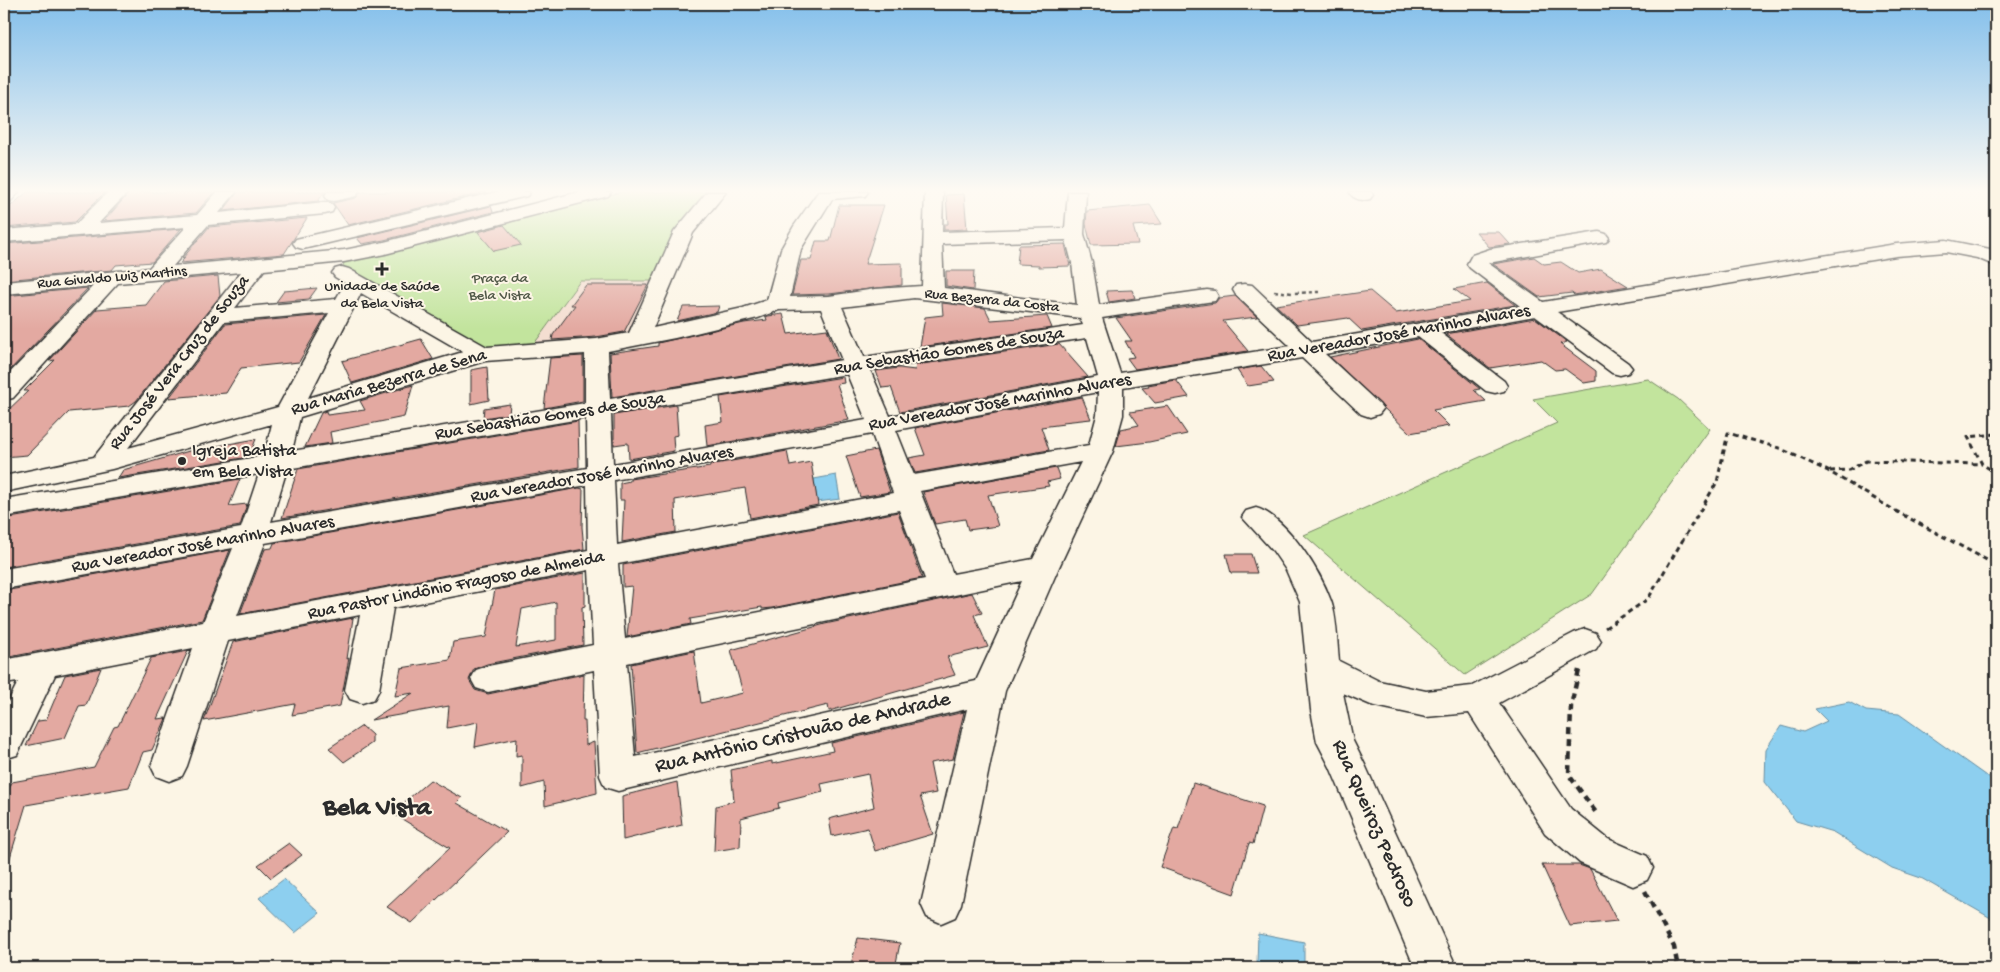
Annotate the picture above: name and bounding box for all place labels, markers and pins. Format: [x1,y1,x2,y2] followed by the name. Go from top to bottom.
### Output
[375,262,389,276] marker: Unidade de Saúde da Bela Vista
[324,278,440,313] place label: Unidade de Saúde da Bela Vista
[192,441,297,483] place label: Igreja Batista em Bela Vista
[176,455,188,467] marker: Igreja Batista em Bela Vista

